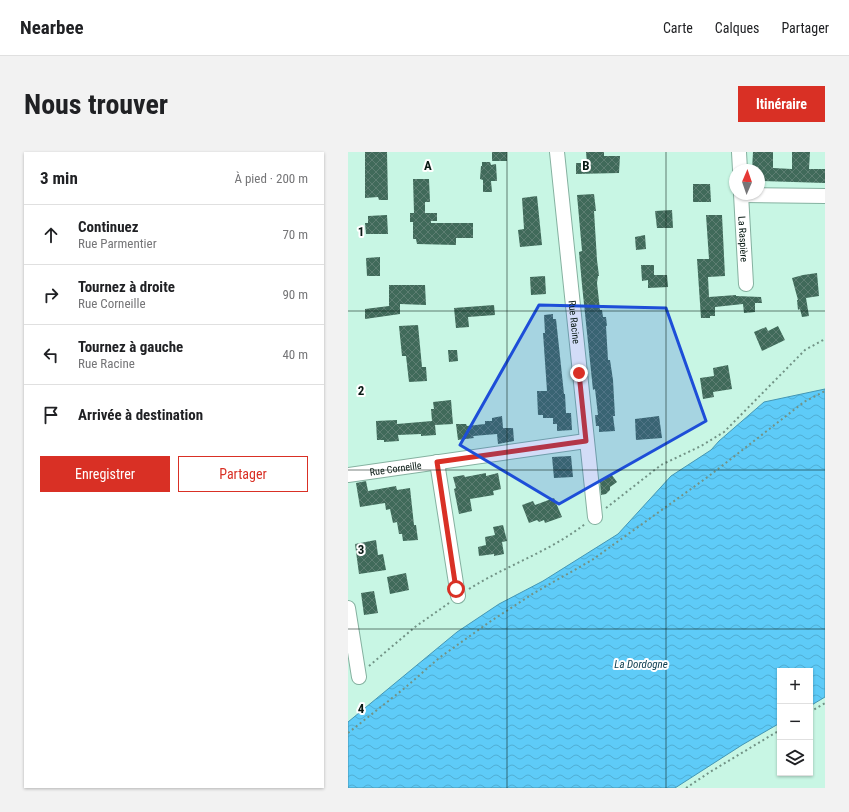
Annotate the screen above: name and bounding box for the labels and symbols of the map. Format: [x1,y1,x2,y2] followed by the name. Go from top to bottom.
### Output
[424,158,432,173] text: A
[582,158,590,173] text: B
[729,164,765,200] north arrow
[736,216,750,263] street label: La Raspière
[358,224,364,239] text: 1
[566,300,582,345] street label: Rue Racine
[570,364,588,382] route end
[358,383,365,398] text: 2
[369,460,422,478] street label: Rue Corneille
[358,542,364,557] text: 3
[447,580,465,598] route start
[614,658,668,671] water label: La Dordogne
[358,701,365,716] text: 4

